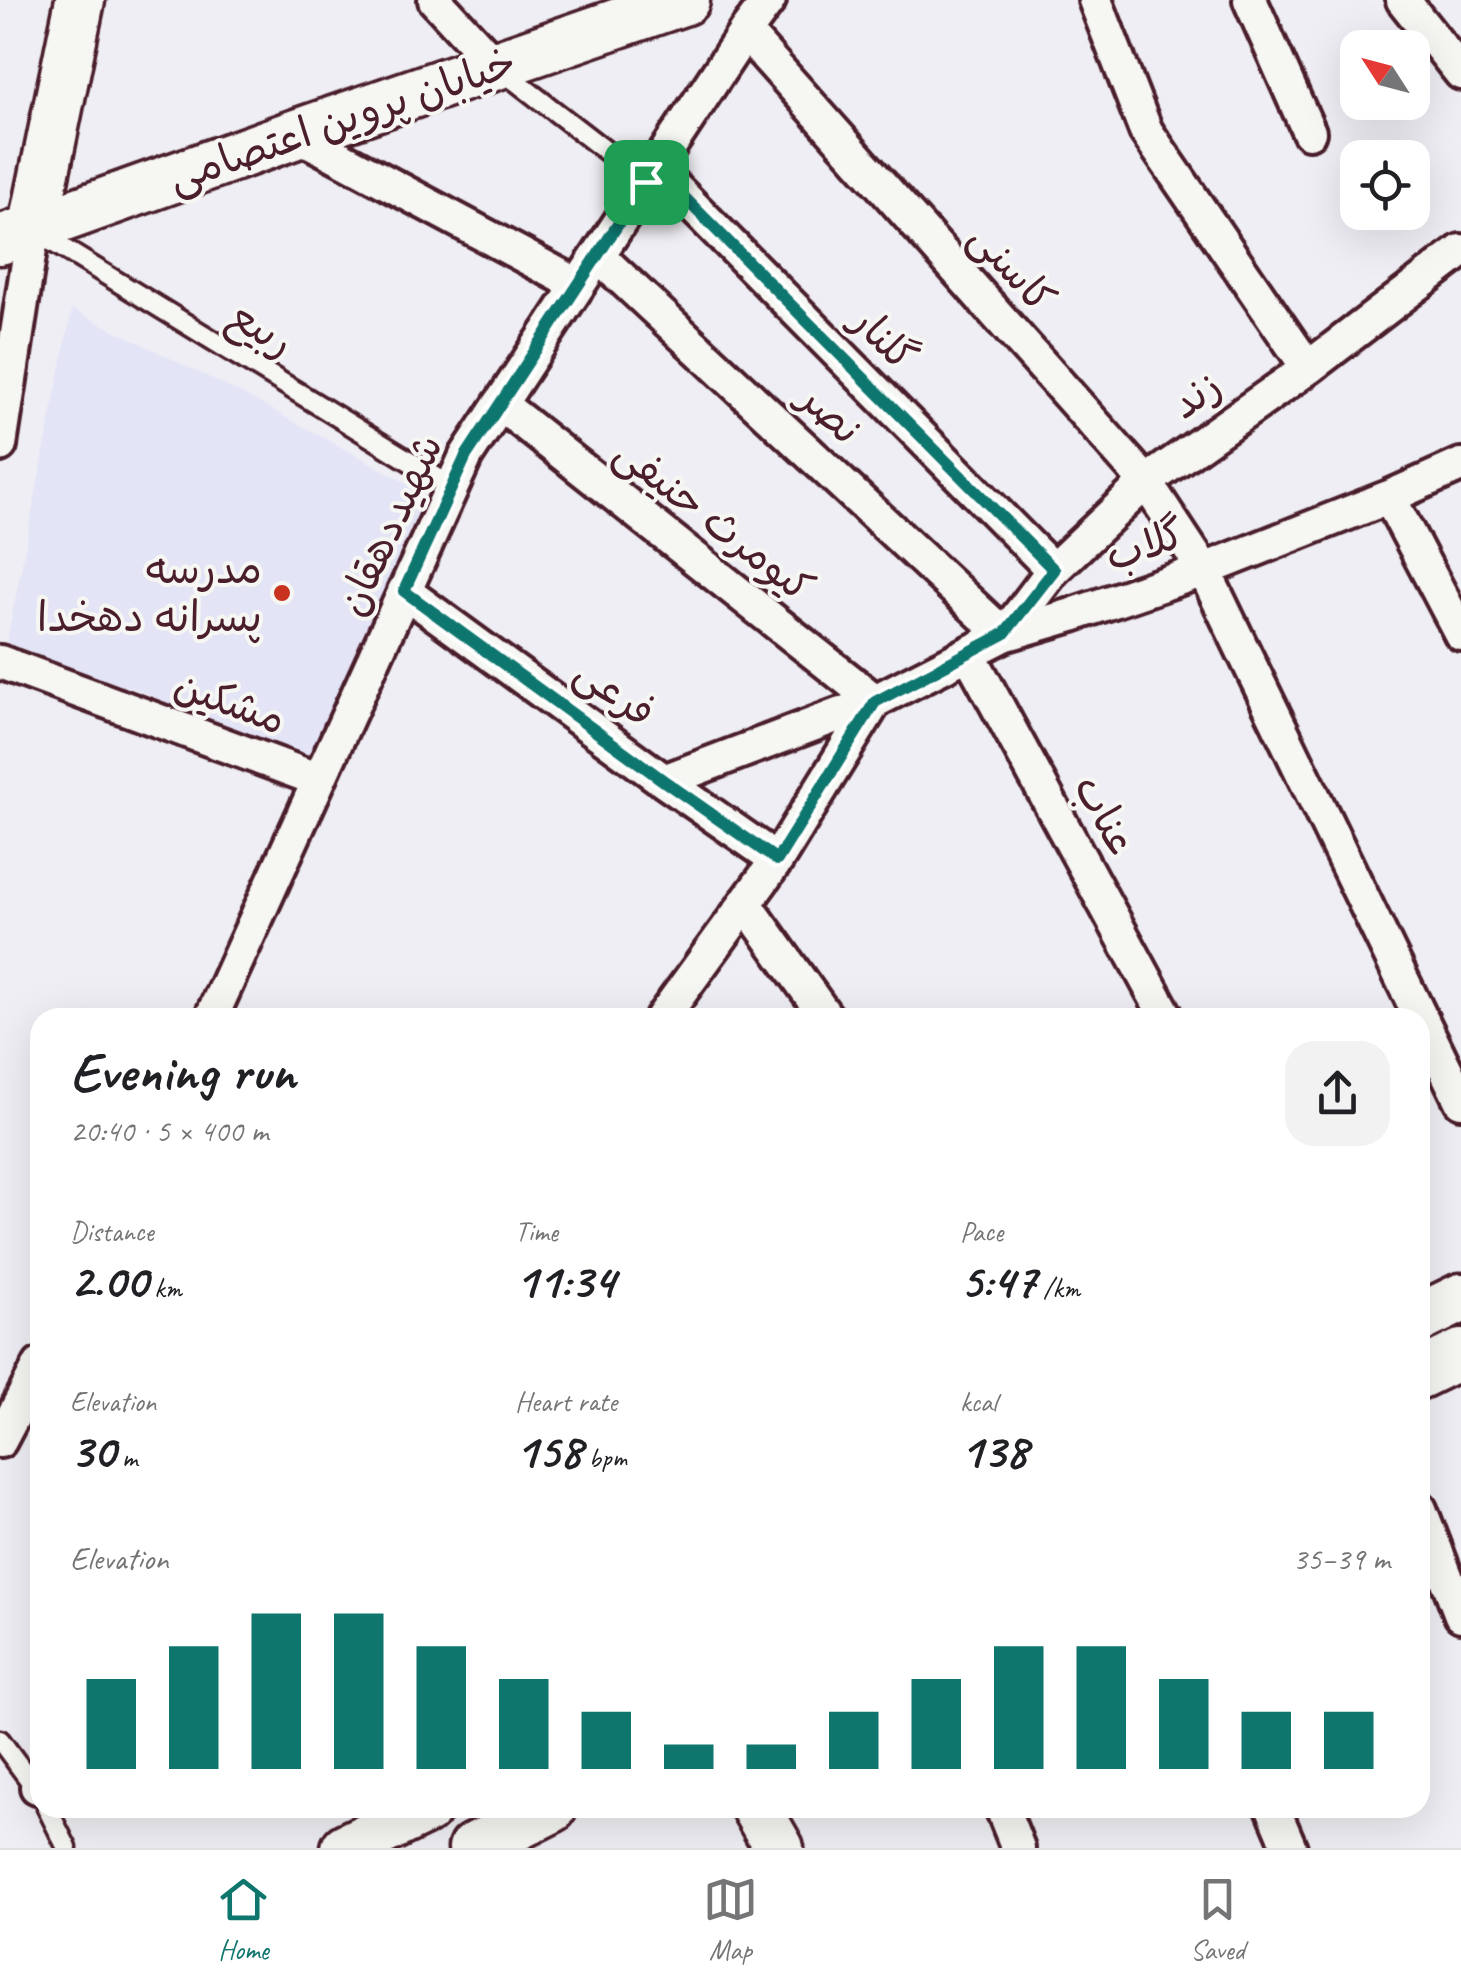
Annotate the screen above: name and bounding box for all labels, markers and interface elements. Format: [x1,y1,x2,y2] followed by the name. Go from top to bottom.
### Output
[1340,30,1430,120] north arrow
[1340,30,1430,230] map controls
[161,36,523,204] street label: خیابان پروین اعتصامی
[604,140,689,225] pin
[1340,140,1430,230] button: locate
[619,155,674,210] icon: arrive
[958,212,1066,324] street label: کاسنی
[217,289,303,372] street label: ربیع
[838,293,928,383] street label: گلنار
[1161,359,1231,431] street label: زند
[785,370,873,456] street label: نصر
[325,426,455,624] street label: شهیددهقان
[604,426,824,614] street label: کیومرث حنیفی
[1098,507,1192,583] street label: گلاب
[37,543,262,644] place label: مدرسه پسرانه دهخدا
[271,582,293,604] marker: مدرسه پسرانه دهخدا
[564,645,666,739] street label: فرعی
[167,657,293,747] street label: مشکین
[1062,766,1148,864] street label: عناب
[70,1037,295,1107] text: Evening run
[1285,1041,1390,1146] button: share
[70,1110,268,1151] text: 20:40 · 5 × 400 m
[70,1214,154,1249] text: Distance
[515,1214,558,1249] text: Time
[960,1214,1003,1249] text: Pace
[70,1249,147,1312] text: 2.00
[515,1249,615,1312] text: 11:34
[960,1249,1036,1312] text: 5:47
[147,1270,182,1305] text: km
[1036,1270,1080,1305] text: /km
[70,1384,156,1419] text: Elevation
[515,1384,617,1419] text: Heart rate
[960,1384,997,1419] text: kcal
[70,1419,115,1482] text: 30
[515,1419,582,1482] text: 158
[960,1419,1028,1482] text: 138
[115,1440,137,1475] text: m
[582,1440,627,1475] text: bpm
[70,1538,168,1579] text: Elevation
[1292,1538,1390,1579] text: 35–39 m
[216,1872,271,1967] tab: Home
[703,1872,758,1967] tab: Map
[1190,1872,1245,1967] tab: Saved

